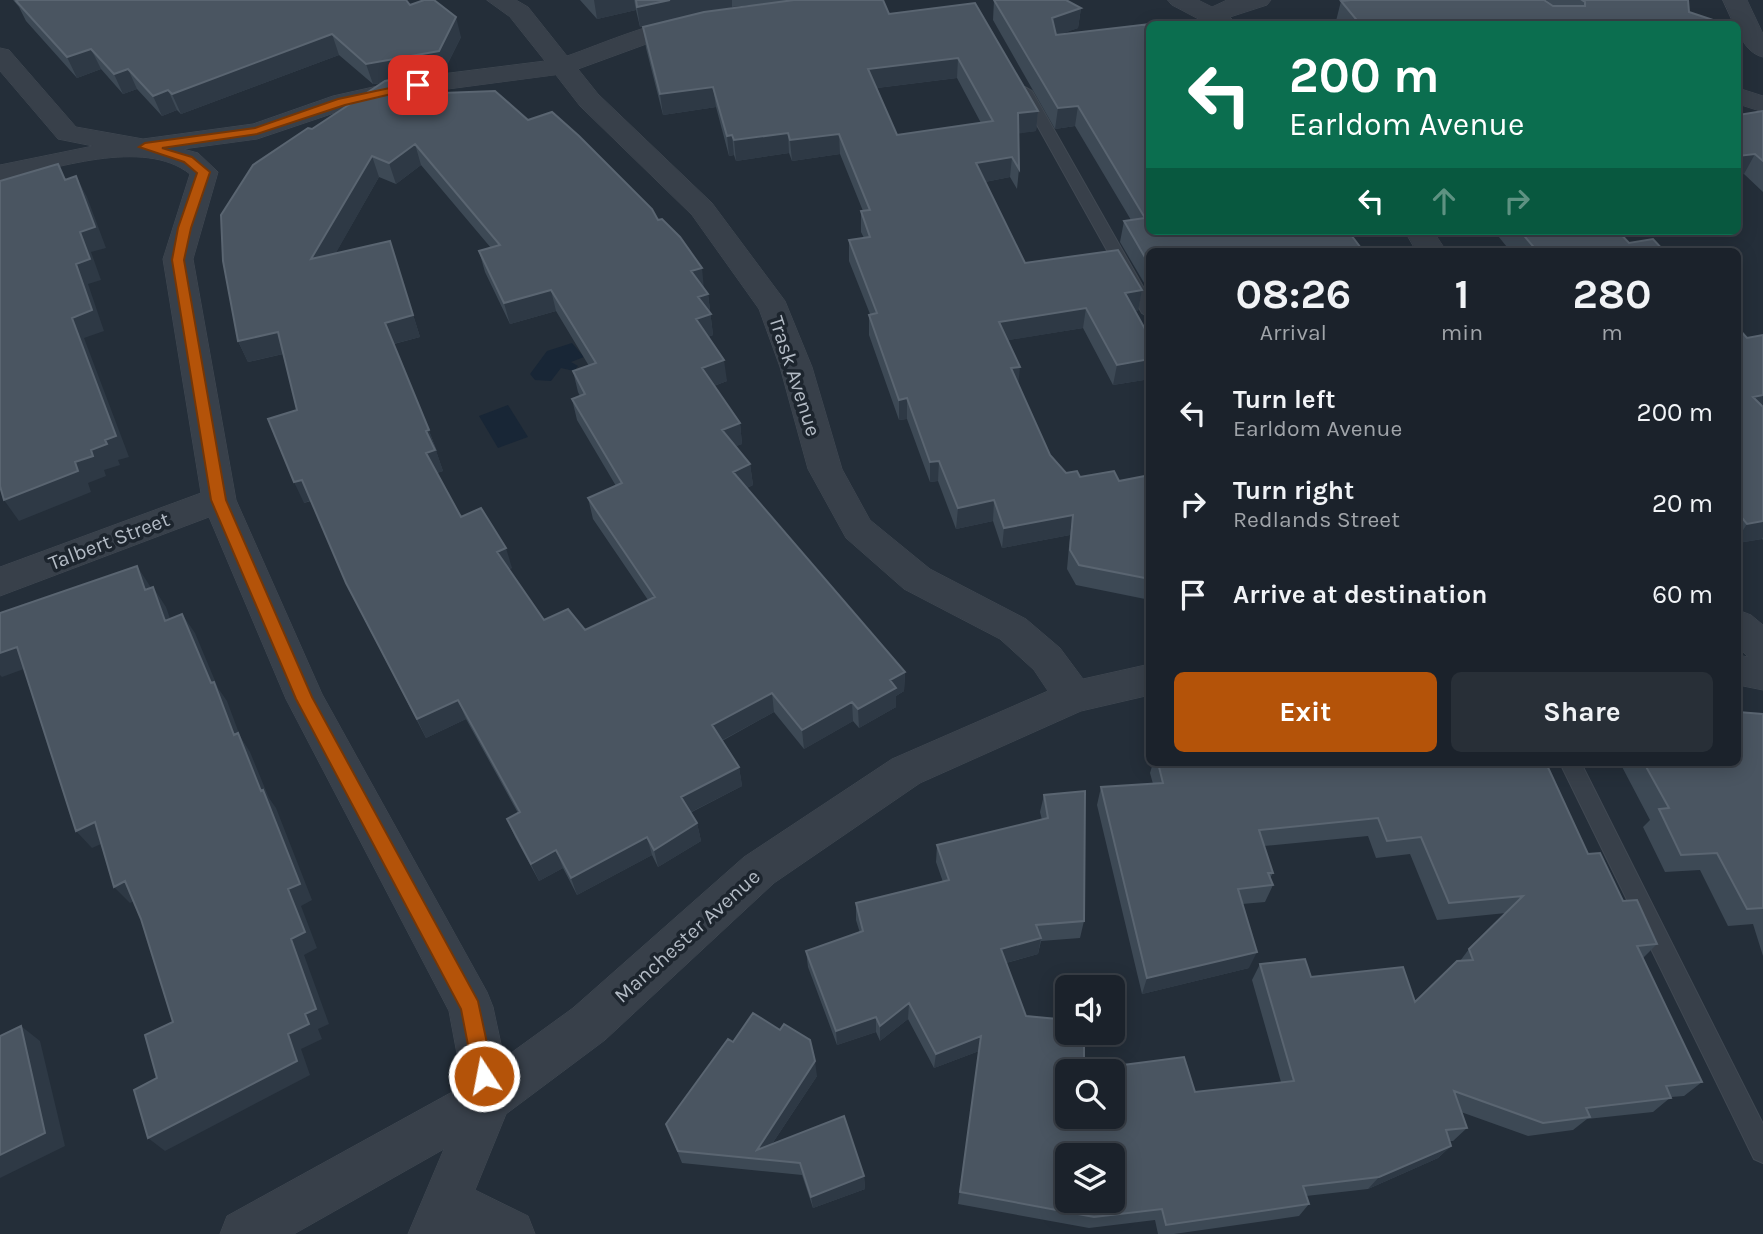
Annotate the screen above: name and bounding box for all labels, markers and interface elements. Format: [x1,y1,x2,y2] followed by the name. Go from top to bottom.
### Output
[1289,47,1440,104] text: 200 m
[1174,49,1265,140] icon: left
[388,55,448,115] pin
[399,66,437,104] icon: arrive
[1289,106,1524,143] text: Earldom Avenue
[1352,182,1390,220] icon: left
[1425,182,1463,220] icon: ahead
[1498,182,1536,220] icon: right
[1235,269,1351,319] text: 08:26
[1454,269,1469,319] text: 1
[1572,269,1652,319] text: 280
[764,313,826,439] street label: Trask Avenue
[1260,319,1327,346] text: Arrival
[1441,319,1483,346] text: min
[1601,319,1623,346] text: m
[1233,384,1335,415] text: Turn left
[1174,394,1212,432] icon: left
[1637,397,1713,428] text: 200 m
[1233,415,1402,442] text: Earldom Avenue
[1233,475,1354,506] text: Turn right
[1174,485,1212,523] icon: right
[1652,488,1713,519] text: 20 m
[1233,506,1400,533] text: Redlands Street
[45,507,173,575] street label: Talbert Street
[1174,576,1212,614] icon: arrive
[1233,579,1487,610] text: Arrive at destination
[1652,579,1713,610] text: 60 m
[1174,672,1437,752] button: Exit
[1451,672,1713,752] button: Share
[609,864,765,1008] street label: Manchester Avenue
[1055,975,1125,1213] map controls
[1055,975,1125,1045] button: sound
[447,1039,521,1113] position arrow
[1055,1059,1125,1129] button: search
[1055,1143,1125,1213] button: layers

